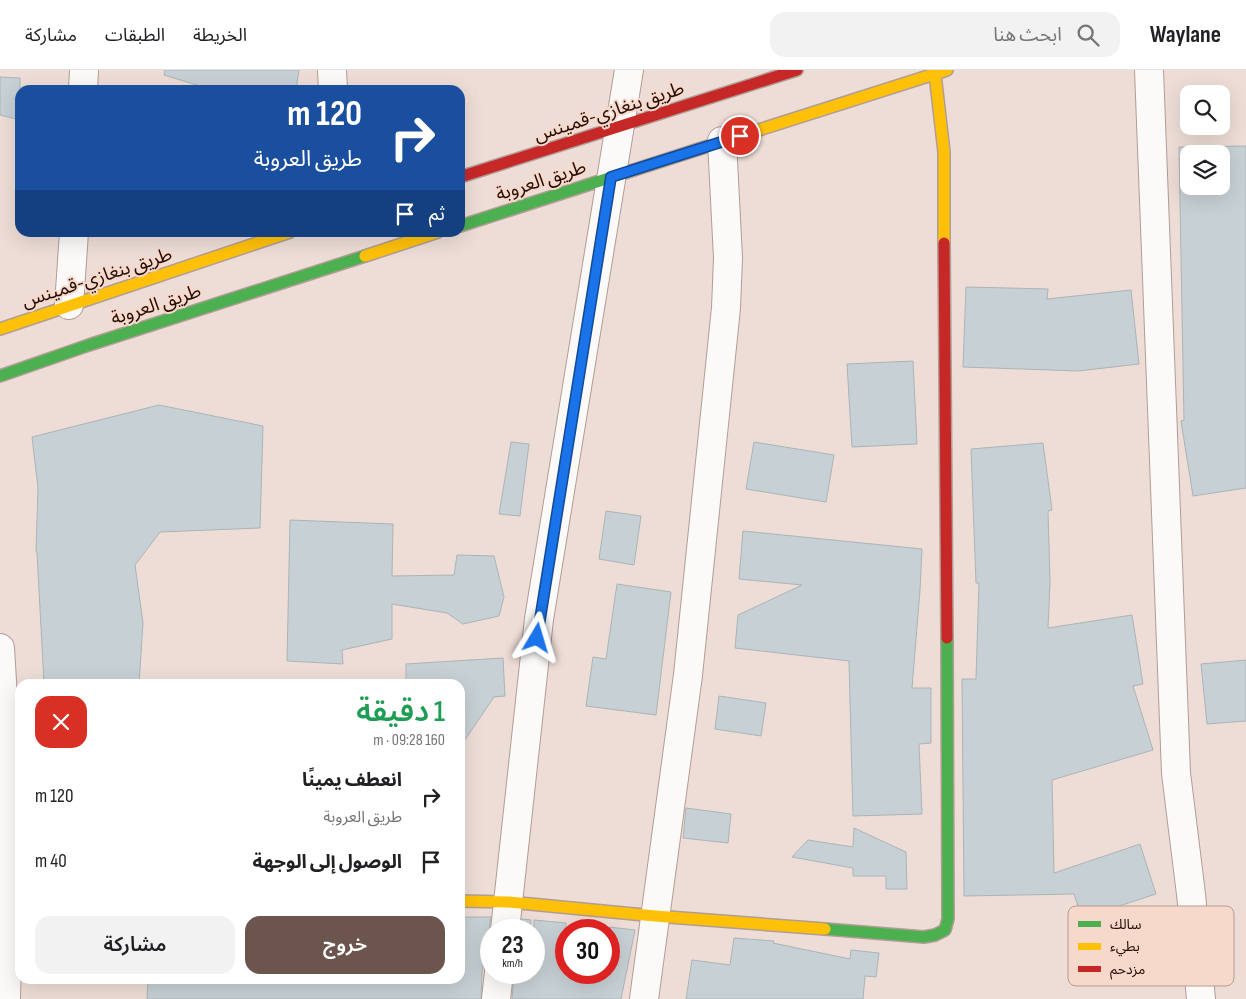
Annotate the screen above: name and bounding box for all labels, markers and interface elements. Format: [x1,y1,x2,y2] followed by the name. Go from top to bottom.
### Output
[770,12,1120,57] search box
[1150,20,1221,49] text: Waylane
[1074,21,1102,49] icon: search
[993,24,1062,47] text: ابحث هنا
[25,25,77,46] text: مشاركة
[105,25,165,46] text: الطبقات
[193,25,247,46] text: الخريطة
[531,77,688,149] street label: طريق بنغازي-قمينس
[1180,85,1230,195] map controls
[1180,85,1230,135] button: search
[287,93,362,136] text: 120 m
[380,105,445,170] icon: right
[719,115,761,157] pin
[726,122,754,150] icon: arrive
[1180,145,1230,195] button: layers
[254,146,362,173] text: طريق العروبة
[493,156,589,206] street label: طريق العروبة
[391,200,419,228] icon: arrive
[429,203,445,226] text: ثم
[19,243,176,315] street label: طريق بنغازي-قمينس
[108,280,204,330] street label: طريق العروبة
[510,611,562,663] position arrow
[356,694,445,730] text: 1 دقيقة
[35,696,87,748] button: close
[373,731,445,750] text: 160 m · 09:28
[302,769,402,792] text: انعطف يمينًا
[417,783,445,811] icon: right
[35,785,73,808] text: 120 m
[323,808,402,827] text: طريق العروبة
[417,848,445,876] icon: arrive
[35,850,67,873] text: 40 m
[253,851,402,874] text: الوصول إلى الوجهة
[1068,906,1234,986] legend
[35,916,235,974] button: مشاركة
[245,916,445,974] button: خروج
[1110,916,1142,933] text: سالك
[555,919,620,984] speed limit sign: 30
[501,930,524,961] text: 23
[1110,938,1140,957] text: بطيء
[502,956,523,971] text: km/h
[1110,961,1145,980] text: مزدحم

